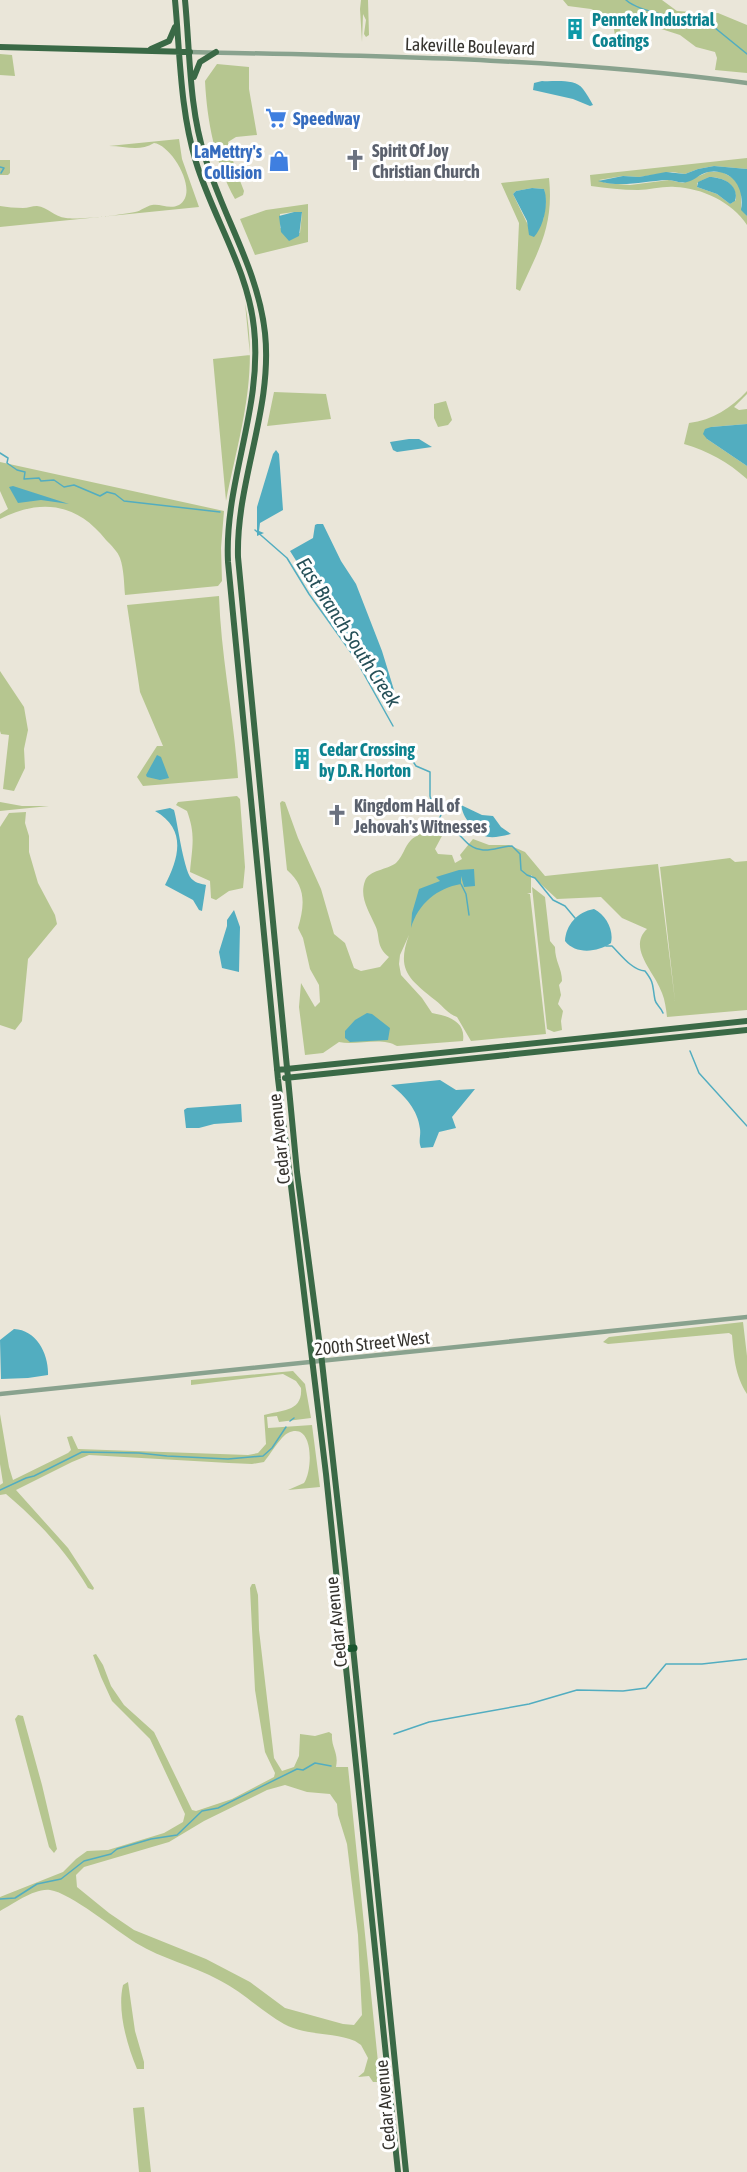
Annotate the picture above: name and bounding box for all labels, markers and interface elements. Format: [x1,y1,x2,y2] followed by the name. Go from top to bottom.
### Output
[592,9,715,51] place label: Penntek Industrial Coatings
[563,17,587,41] building icon: Penntek Industrial Coatings
[405,33,535,59] street label: Lakeville Boulevard
[264,106,288,130] supermarket icon: Speedway
[293,108,361,129] place label: Speedway
[372,140,480,182] place label: Spirit Of Joy Christian Church
[194,141,263,183] place label: LaMettry's Collision
[343,148,367,172] church icon: Spirit Of Joy Christian Church
[267,149,291,173] shop icon: LaMettry's Collision
[292,553,406,711] water label: East Branch South Creek
[319,739,415,781] place label: Cedar Crossing by D.R. Horton
[290,747,314,771] building icon: Cedar Crossing by D.R. Horton
[353,795,488,837] place label: Kingdom Hall of Jehovah's Witnesses
[325,803,349,827] church icon: Kingdom Hall of Jehovah's Witnesses
[264,1093,294,1185] street label: Cedar Avenue
[313,1326,431,1360] street label: 200th Street West
[321,1576,351,1668] street label: Cedar Avenue
[371,2059,399,2151] street label: Cedar Avenue

